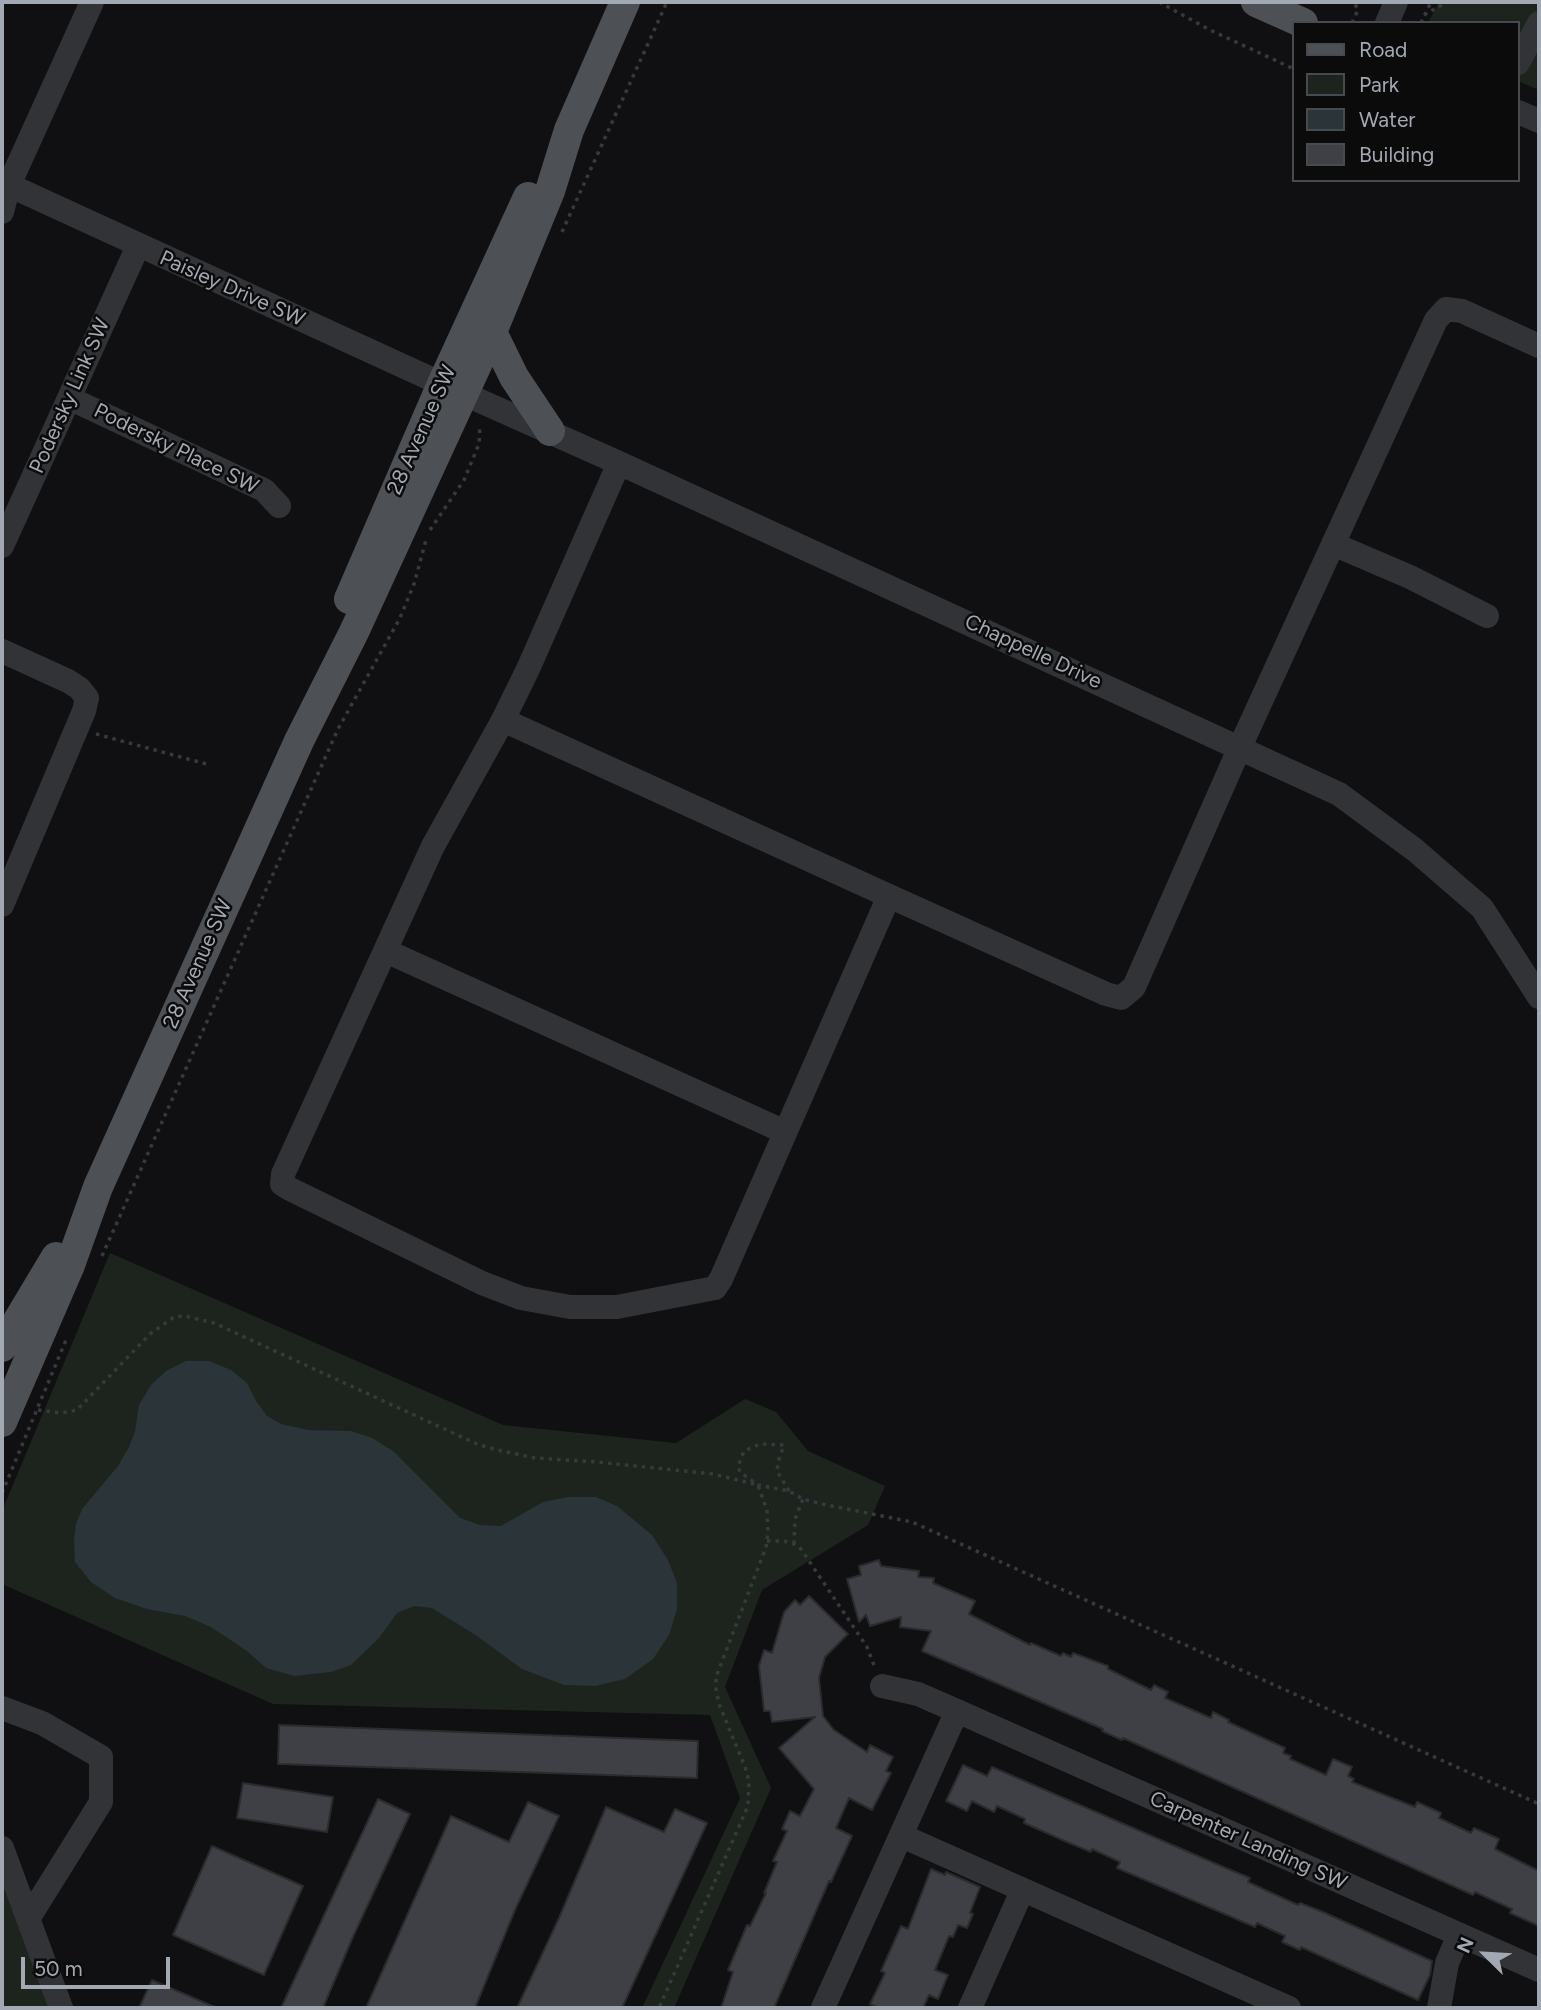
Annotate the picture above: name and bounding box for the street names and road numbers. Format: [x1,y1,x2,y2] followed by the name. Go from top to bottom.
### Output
[156,246,308,332] street label: Paisley Drive SW
[24,315,116,477] street label: Podersky Link SW
[382,361,462,499] street label: 28 Avenue SW
[90,398,262,500] street label: Podersky Place SW
[960,609,1106,695] street label: Chappelle Drive
[158,895,238,1033] street label: 28 Avenue SW
[1146,1786,1350,1896] street label: Carpenter Landing SW

